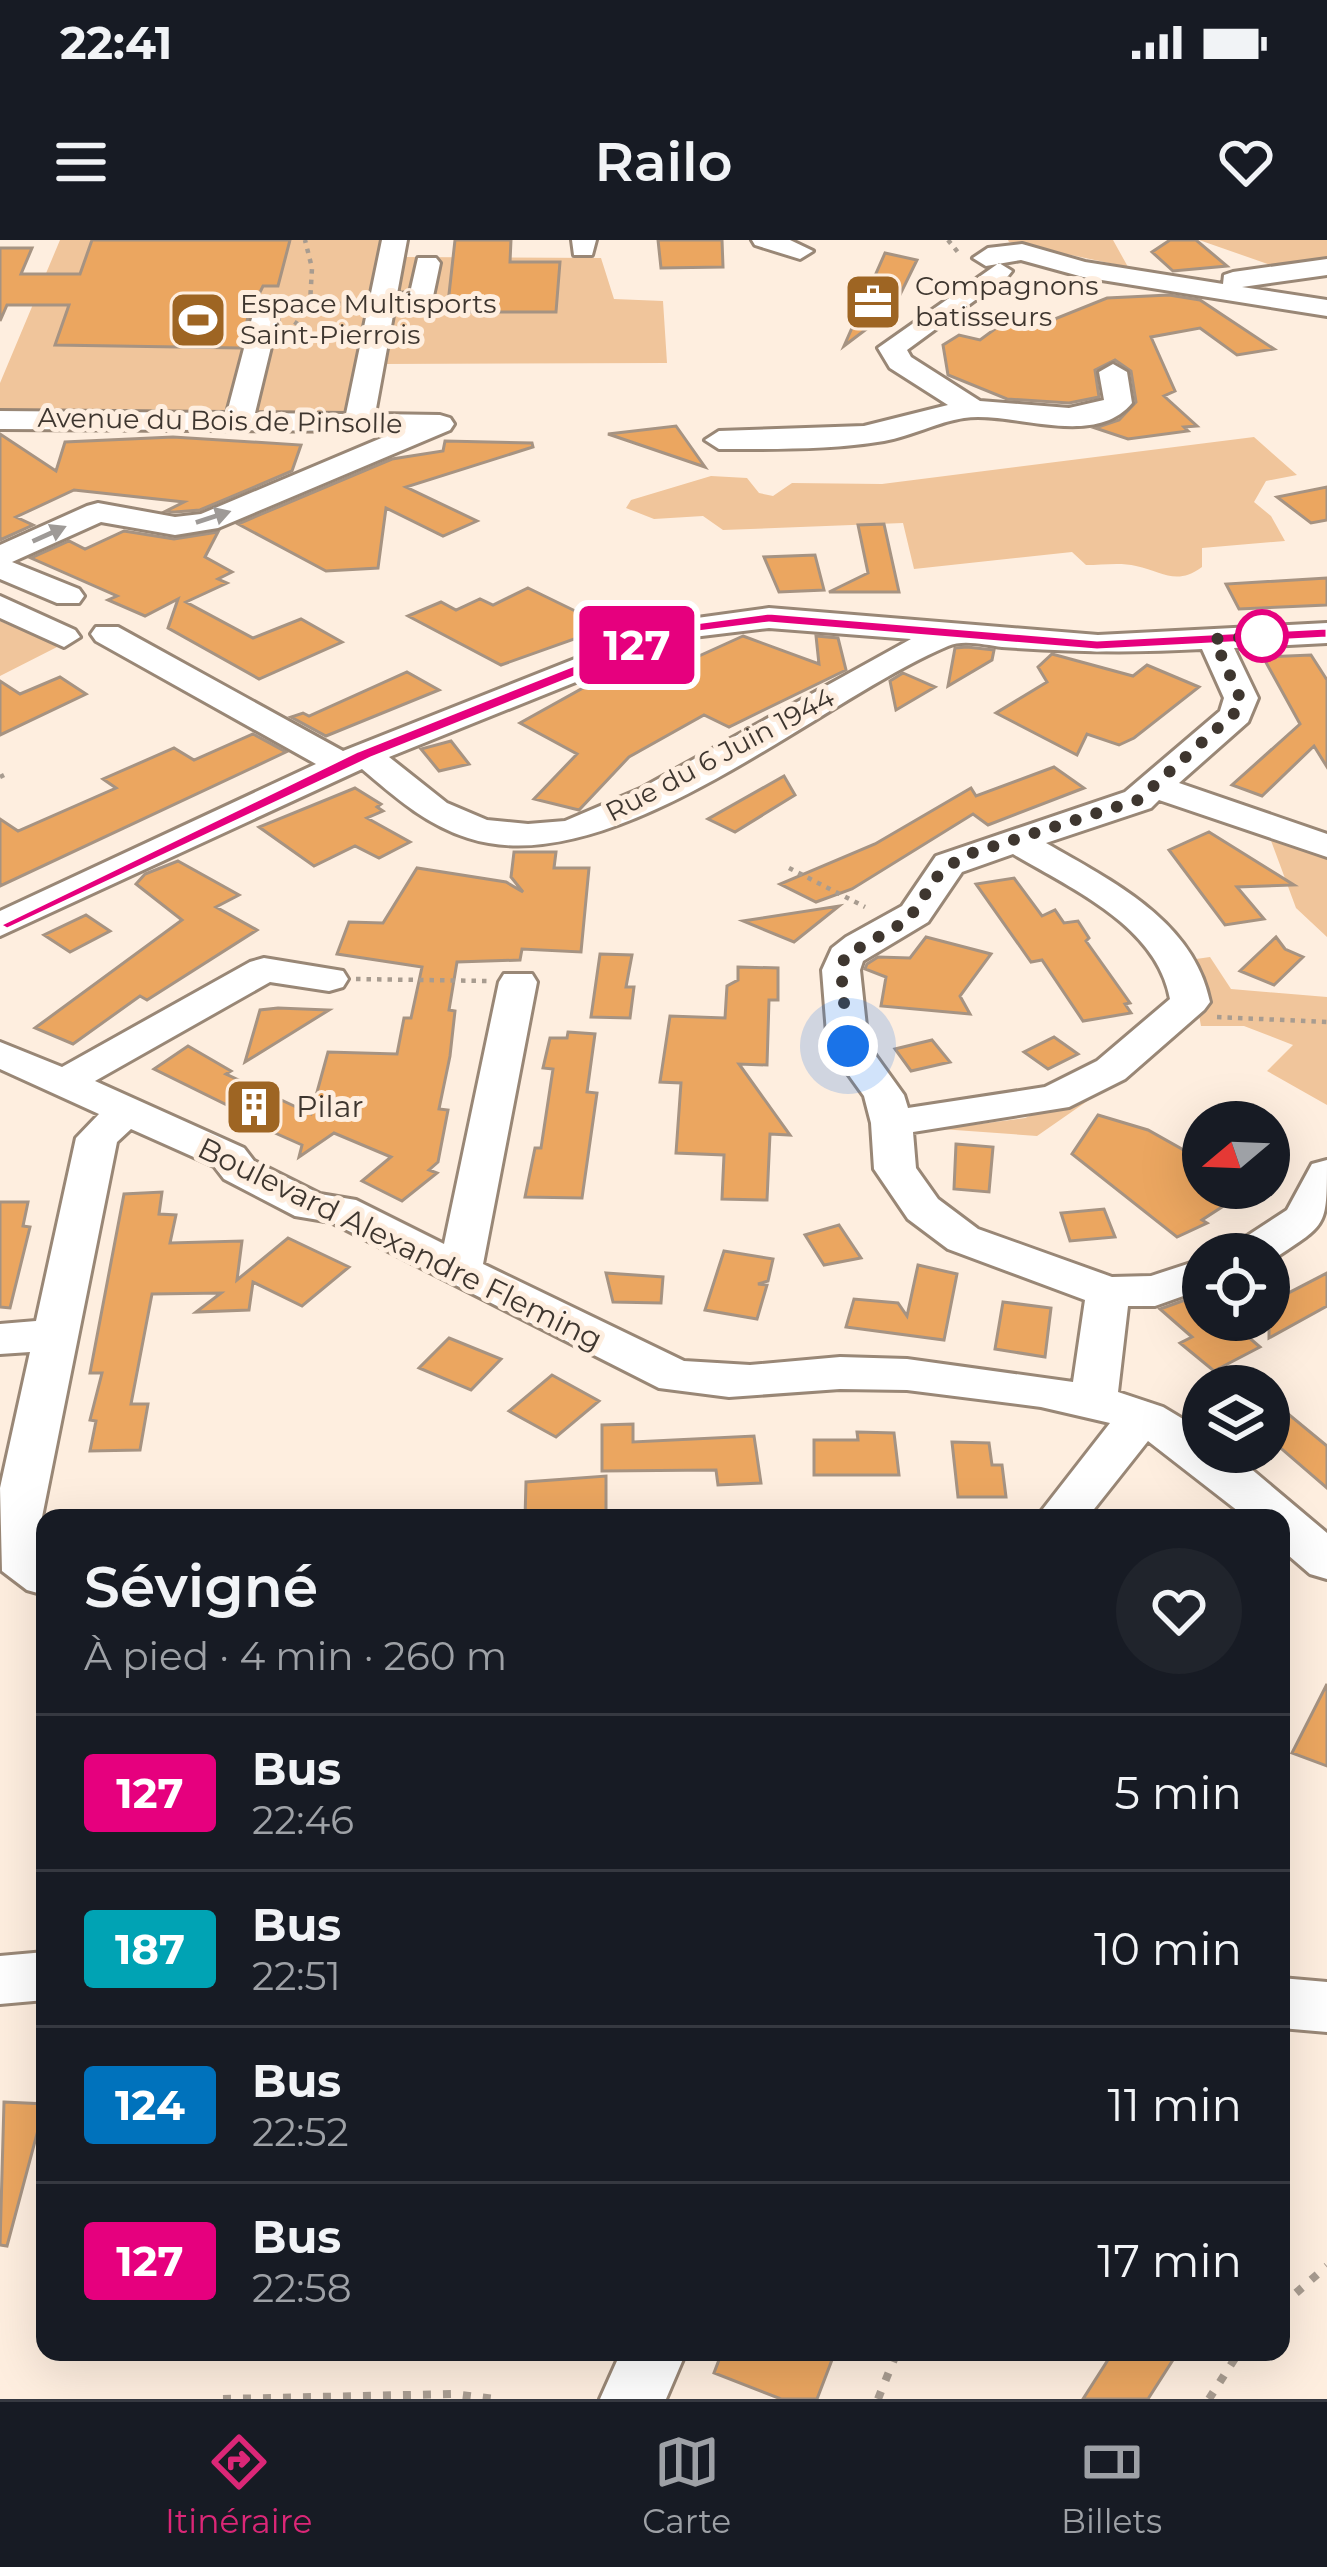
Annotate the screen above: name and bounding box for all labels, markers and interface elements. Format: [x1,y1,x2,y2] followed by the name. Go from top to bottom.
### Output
[60,15,172,70] text: 22:41
[48,129,114,195] icon: menu
[594,129,733,195] text: Railo
[1213,129,1279,195] icon: heart
[915,269,1098,333] place label: Compagnons batisseurs
[842,271,904,333] office icon: Compagnons batisseurs
[240,287,496,351] place label: Espace Multisports Saint-Pierrois
[167,289,229,351] sports icon: Espace Multisports Saint-Pierrois
[37,401,403,440] street label: Avenue du Bois de Pinsolle
[195,507,231,525] one-way arrow
[32,523,67,543] one-way arrow
[568,606,706,684] line badge: 127
[1237,611,1287,661] unlabelled marker
[603,619,671,671] text: 127
[600,680,840,829] street label: Rue du 6 Juin 1944
[818,1016,878,1076] your location
[223,1076,285,1138] building icon: Pilar
[296,1088,363,1125] place label: Pilar
[1182,1101,1290,1209] north arrow
[1182,1101,1290,1473] map controls
[192,1129,609,1358] street label: Boulevard Alexandre Fleming
[1182,1233,1290,1341] button: locate
[1182,1365,1290,1473] button: layers
[1116,1548,1242,1674] button: heart
[84,1552,318,1621] text: Sévigné
[84,1632,507,1680] text: À pied · 4 min · 260 m
[252,1741,341,1796] text: Bus
[1114,1765,1242,1820] text: 5 min
[116,1767,184,1819] text: 127
[252,1796,354,1844] text: 22:46
[252,1897,341,1952] text: Bus
[1094,1921,1242,1976] text: 10 min
[115,1923,185,1975] text: 187
[252,1952,341,2000] text: 22:51
[252,2053,341,2108] text: Bus
[1107,2077,1242,2132] text: 11 min
[115,2079,185,2131] text: 124
[252,2108,349,2156] text: 22:52
[252,2209,341,2264] text: Bus
[1097,2233,1242,2288] text: 17 min
[116,2235,184,2287] text: 127
[252,2264,352,2312] text: 22:58
[165,2429,312,2541] tab: Itinéraire
[642,2429,731,2541] tab: Carte
[1061,2429,1162,2541] tab: Billets

